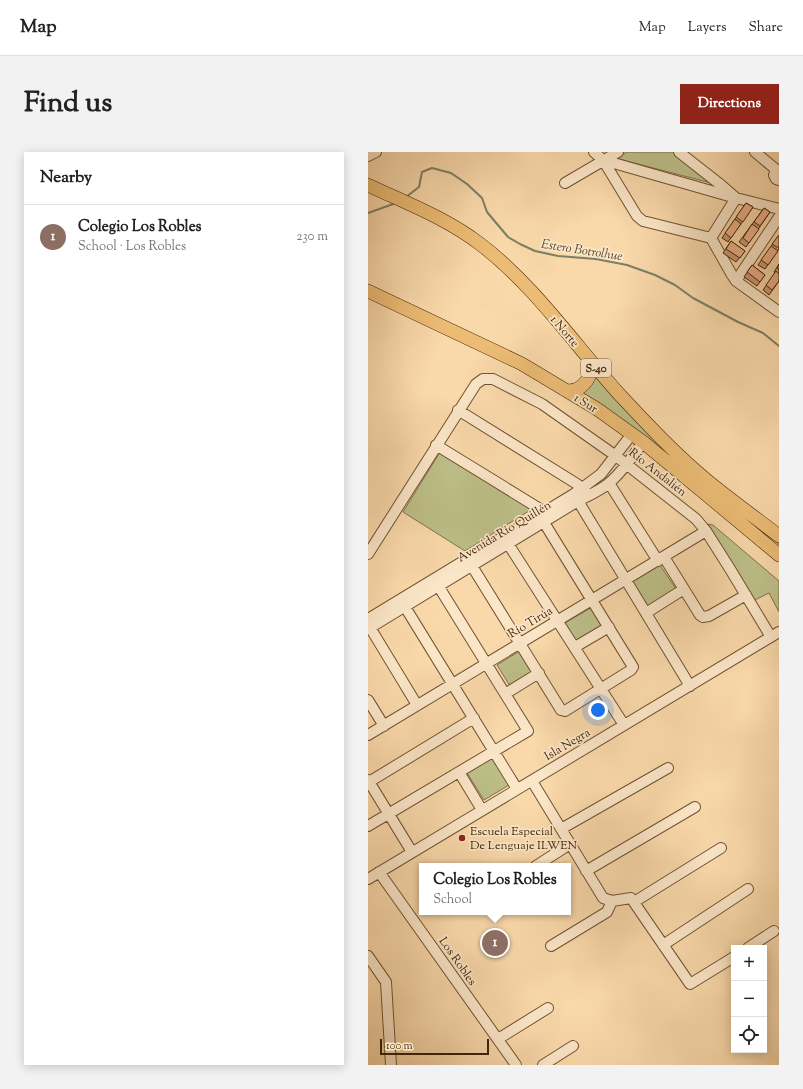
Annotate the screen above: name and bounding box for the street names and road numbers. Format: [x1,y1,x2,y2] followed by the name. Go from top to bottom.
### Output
[546,312,583,352] street label: 1 Norte
[581,359,611,377] road number: S-40
[570,390,601,418] street label: 1 Sur
[624,444,690,501] street label: Río Andalién
[454,497,555,567] street label: Avenida Río Quillén
[505,602,557,643] street label: Río Tirúa
[541,724,594,766] street label: Isla Negra
[434,934,481,990] street label: Los Robles

